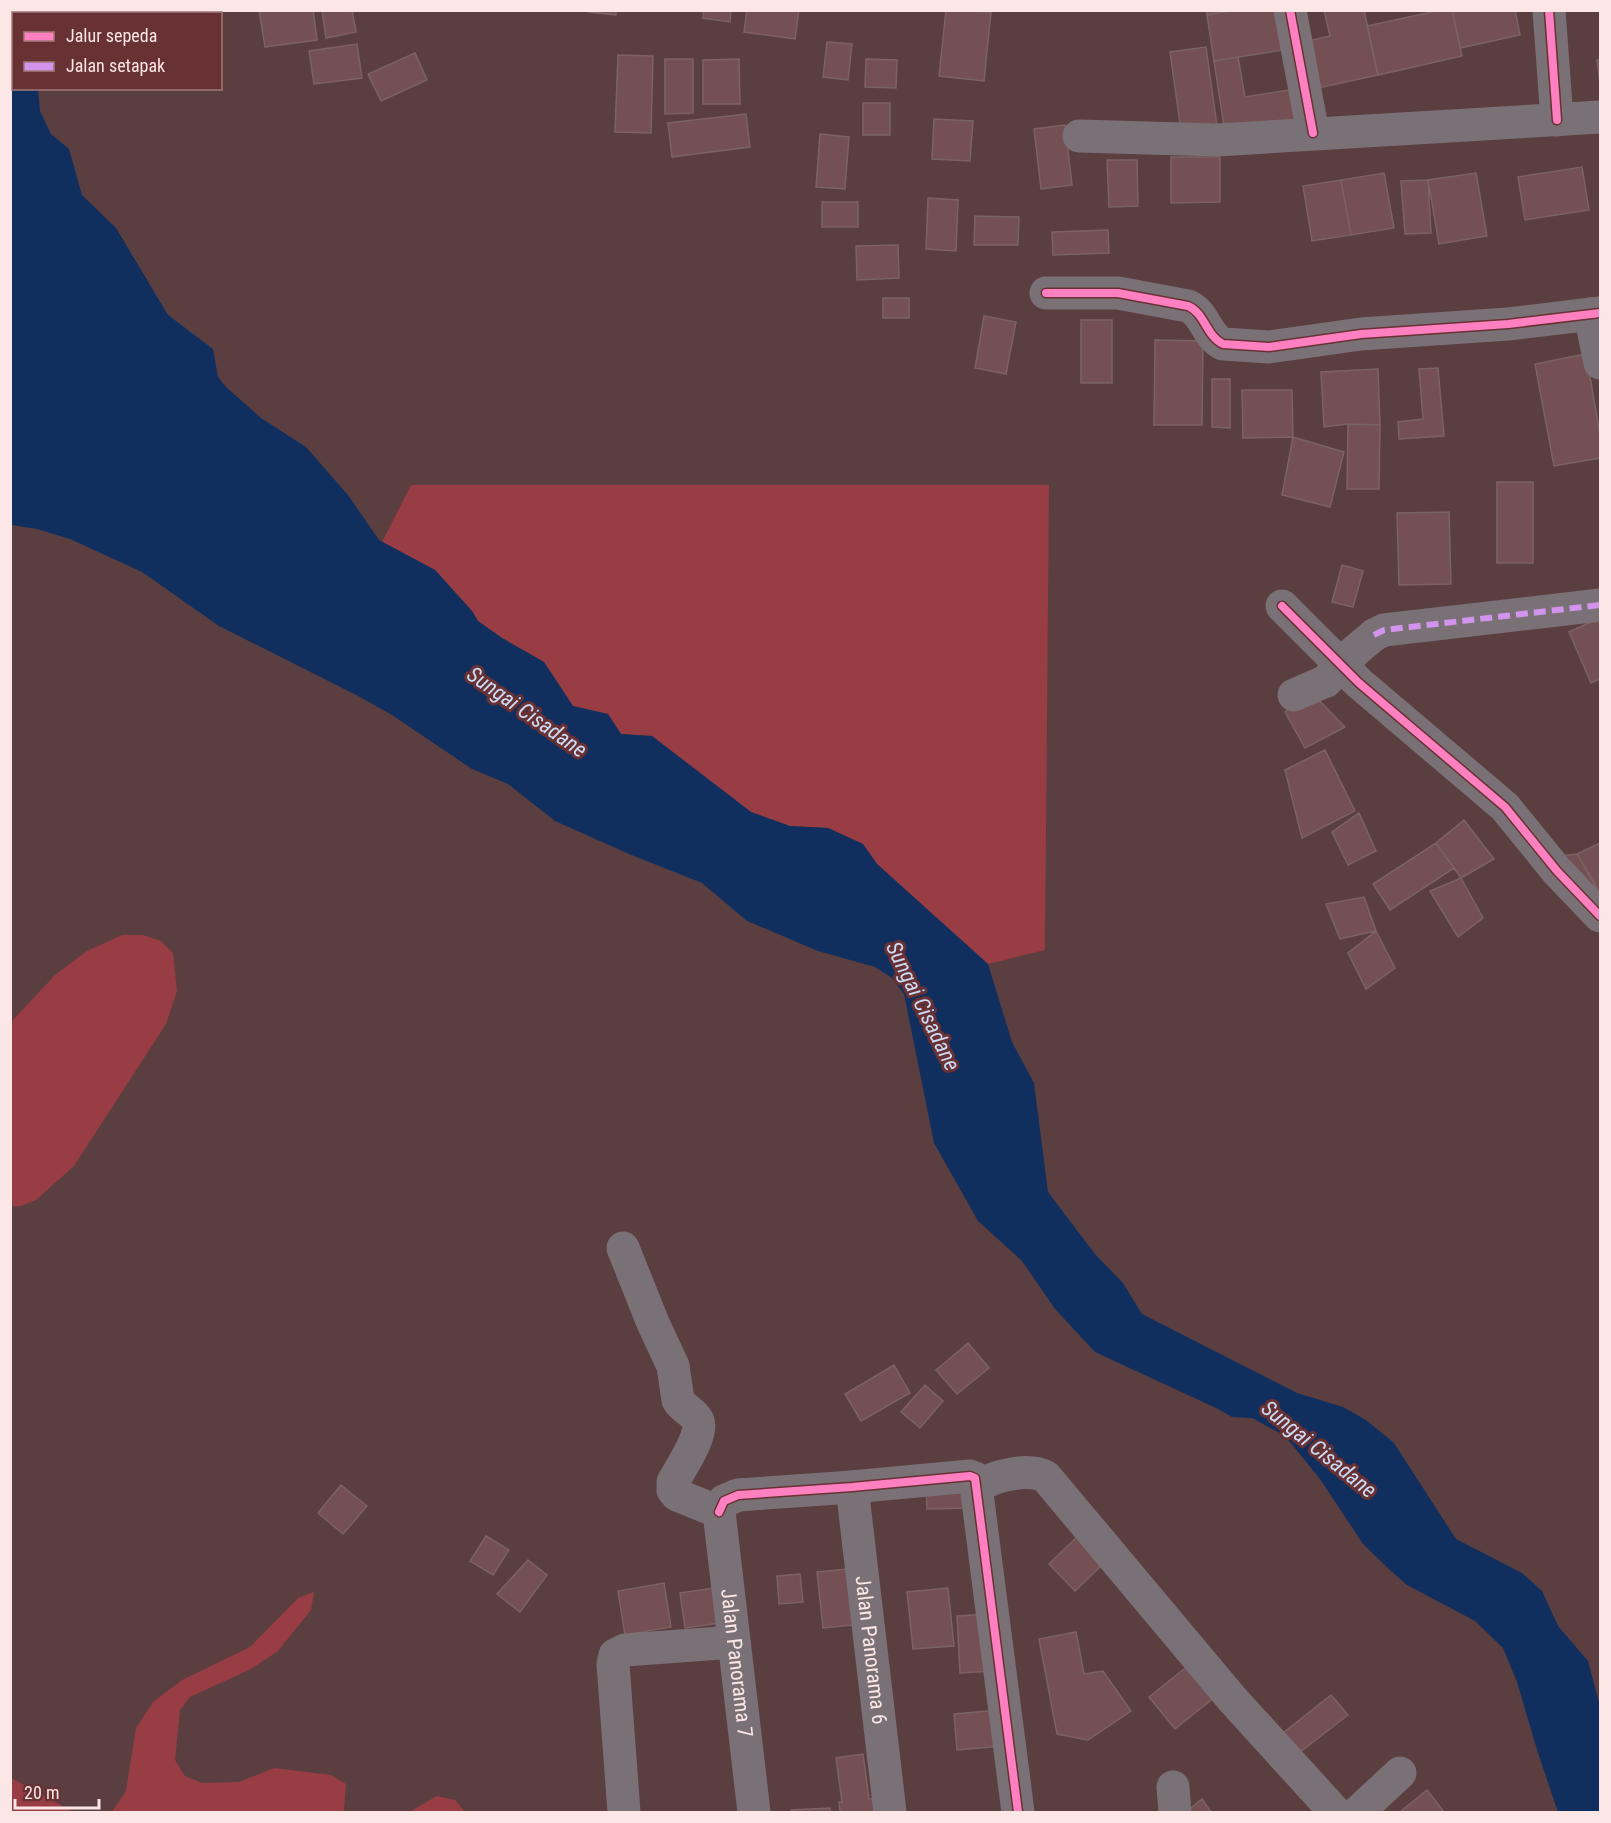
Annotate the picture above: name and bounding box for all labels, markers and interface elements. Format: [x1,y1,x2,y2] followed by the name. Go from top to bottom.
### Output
[12,12,222,90] legend
[66,25,157,46] text: Jalur sepeda
[66,55,165,76] text: Jalan setapak
[462,661,592,763] water label: Sungai Cisadane
[881,937,965,1075] water label: Sungai Cisadane
[1257,1395,1381,1503] water label: Sungai Cisadane
[850,1574,892,1726] street label: Jalan Panorama 6
[716,1587,757,1739] street label: Jalan Panorama 7
[15,1772,99,1810] scale bar
[24,1782,59,1803] text: 20 m

